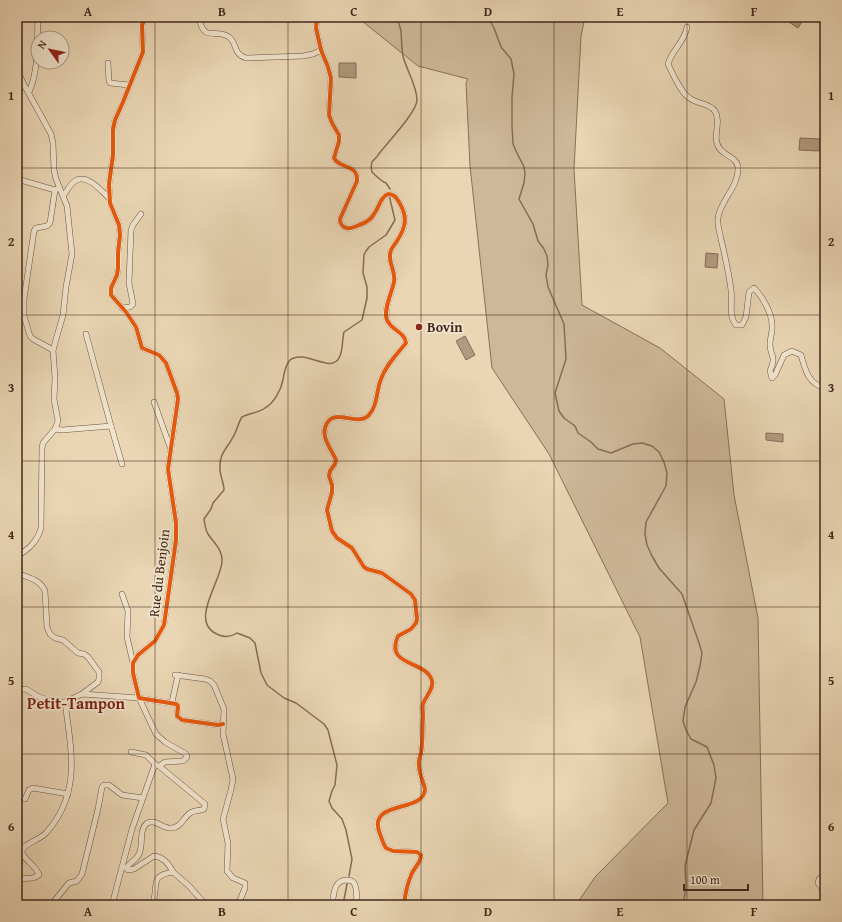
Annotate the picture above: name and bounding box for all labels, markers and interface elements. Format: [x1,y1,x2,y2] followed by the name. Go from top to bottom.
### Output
[84,2,93,21] text: A
[218,2,226,21] text: B
[350,2,358,21] text: C
[484,2,492,21] text: D
[617,2,624,21] text: E
[751,2,758,21] text: F
[30,30,70,70] north arrow
[33,37,51,52] text: N
[8,86,14,105] text: 1
[828,86,834,105] text: 1
[8,232,15,251] text: 2
[828,232,835,251] text: 2
[427,317,463,337] place label: Bovin
[414,322,424,332] marker: Bovin
[8,378,14,397] text: 3
[828,378,834,397] text: 3
[8,525,15,544] text: 4
[828,525,835,544] text: 4
[144,528,174,618] street label: Rue du Benjoin
[8,671,15,690] text: 5
[828,671,835,690] text: 5
[27,691,125,715] district label: Petit-Tampon
[8,817,15,836] text: 6
[828,817,835,836] text: 6
[684,866,748,892] scale bar
[690,871,720,888] text: 100 m
[84,902,93,921] text: A
[218,902,226,921] text: B
[350,902,358,921] text: C
[484,902,492,921] text: D
[617,902,624,921] text: E
[751,902,758,921] text: F

